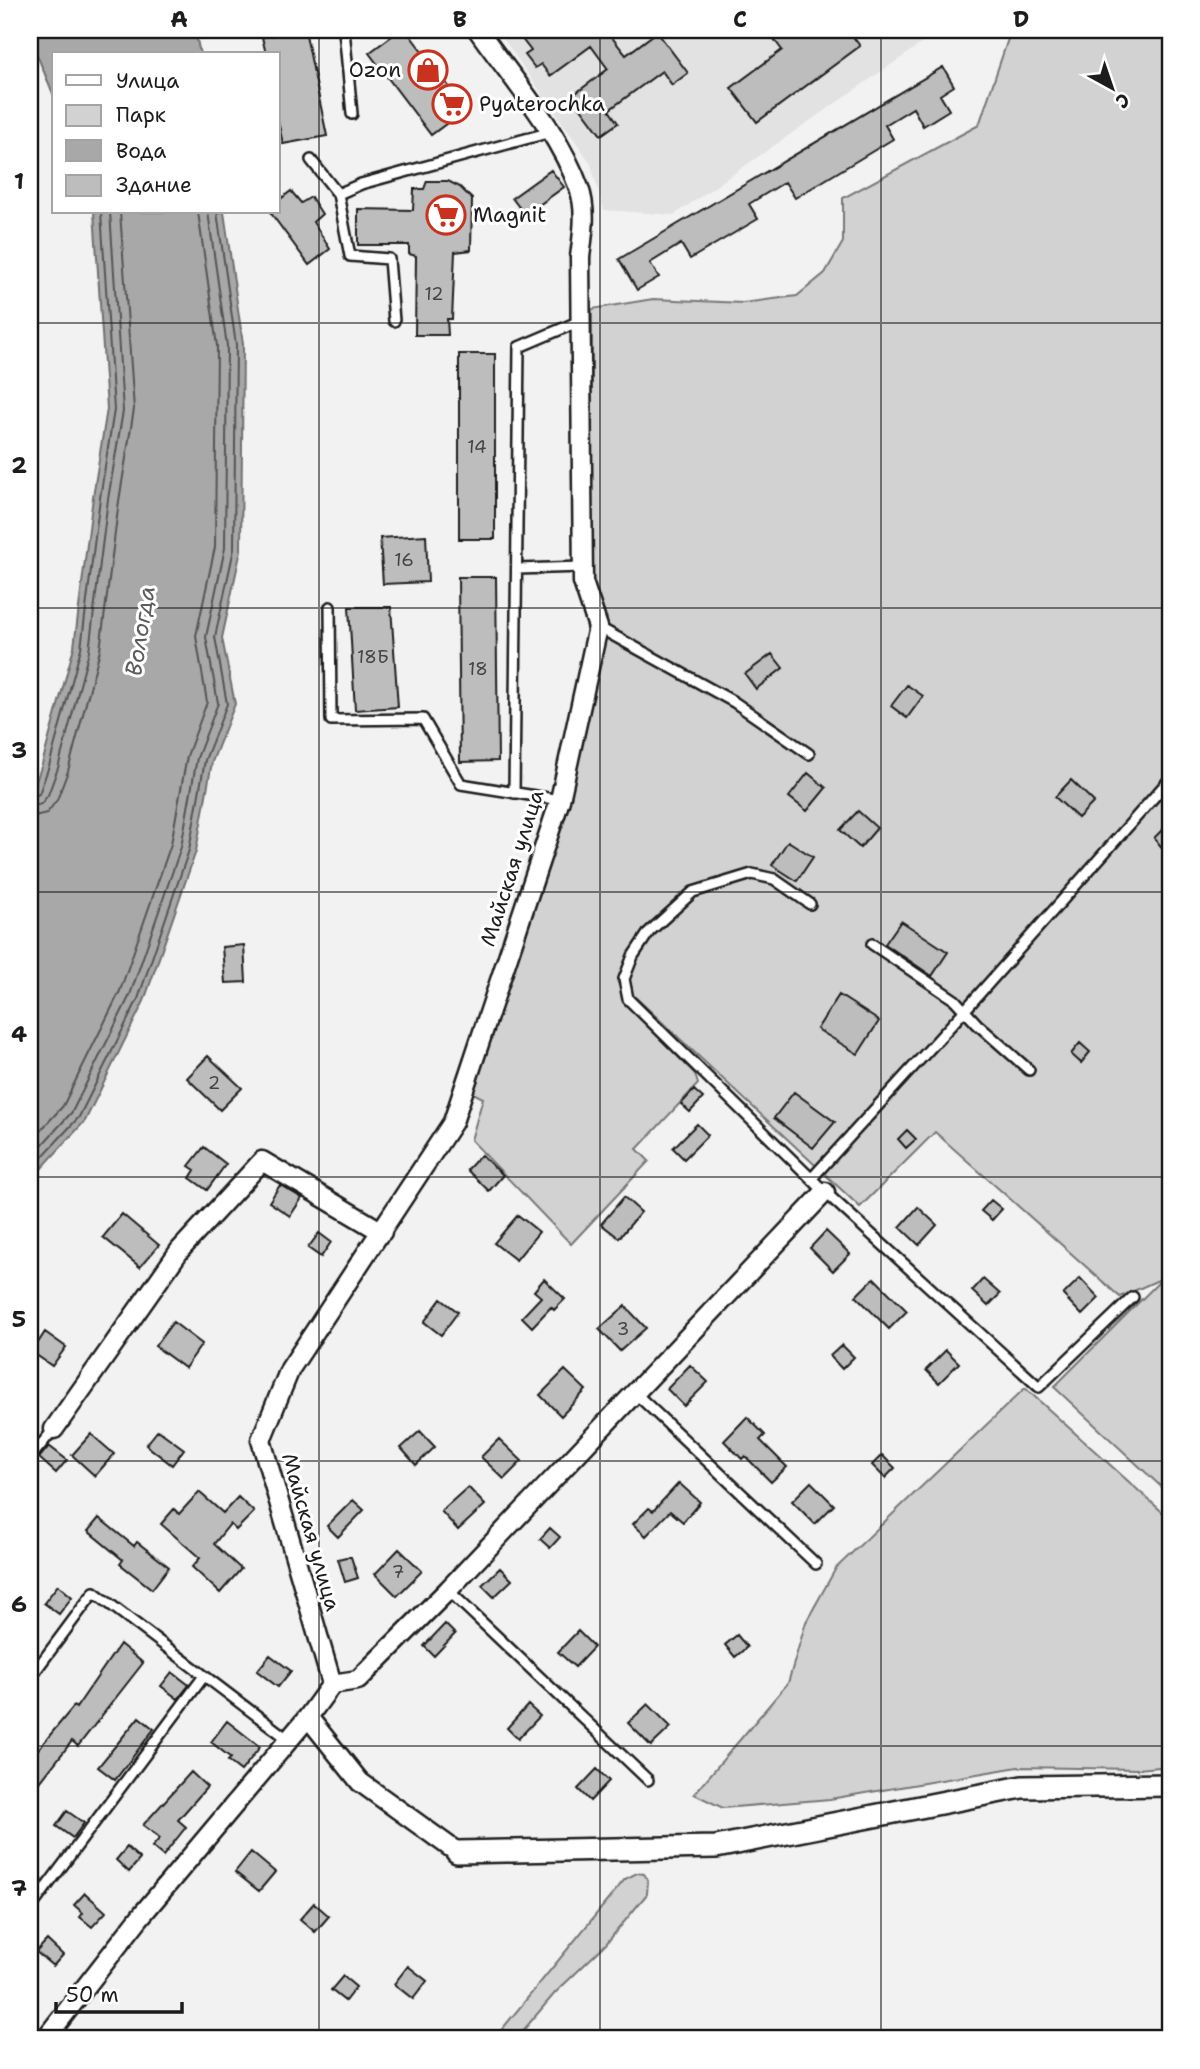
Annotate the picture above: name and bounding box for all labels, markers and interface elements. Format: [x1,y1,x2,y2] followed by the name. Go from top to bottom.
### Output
[170,4,188,34] text: A
[453,4,467,34] text: B
[733,4,747,34] text: C
[1013,4,1029,34] text: D
[407,49,449,91] shop icon: Ozon
[52,52,280,214] legend
[1078,52,1148,122] north arrow
[349,56,401,84] place label: Ozon
[116,67,179,95] text: Улица
[431,83,473,125] supermarket icon: Pyaterochka
[1110,87,1135,114] text: С
[479,90,605,118] place label: Pyaterochka
[116,101,166,129] text: Парк
[116,137,166,165] text: Вода
[14,166,24,196] text: 1
[116,171,192,199] text: Здание
[425,194,467,236] supermarket icon: Magnit
[473,201,546,229] place label: Magnit
[424,282,444,306] house number: 12
[467,435,487,459] house number: 14
[11,450,27,480] text: 2
[394,548,414,572] house number: 16
[118,584,162,678] water label: Вологда
[357,645,389,669] house number: 18Б
[468,657,488,681] house number: 18
[11,735,27,765] text: 3
[473,786,551,950] street label: Майская улица
[11,1019,27,1049] text: 4
[208,1071,220,1095] house number: 2
[12,1304,26,1334] text: 5
[617,1317,629,1341] house number: 3
[275,1450,347,1614] street label: Майская улица
[392,1560,404,1584] house number: 7
[11,1589,27,1619] text: 6
[11,1873,27,1903] text: 7
[56,1971,182,2015] scale bar
[66,1981,119,2009] text: 50 m

